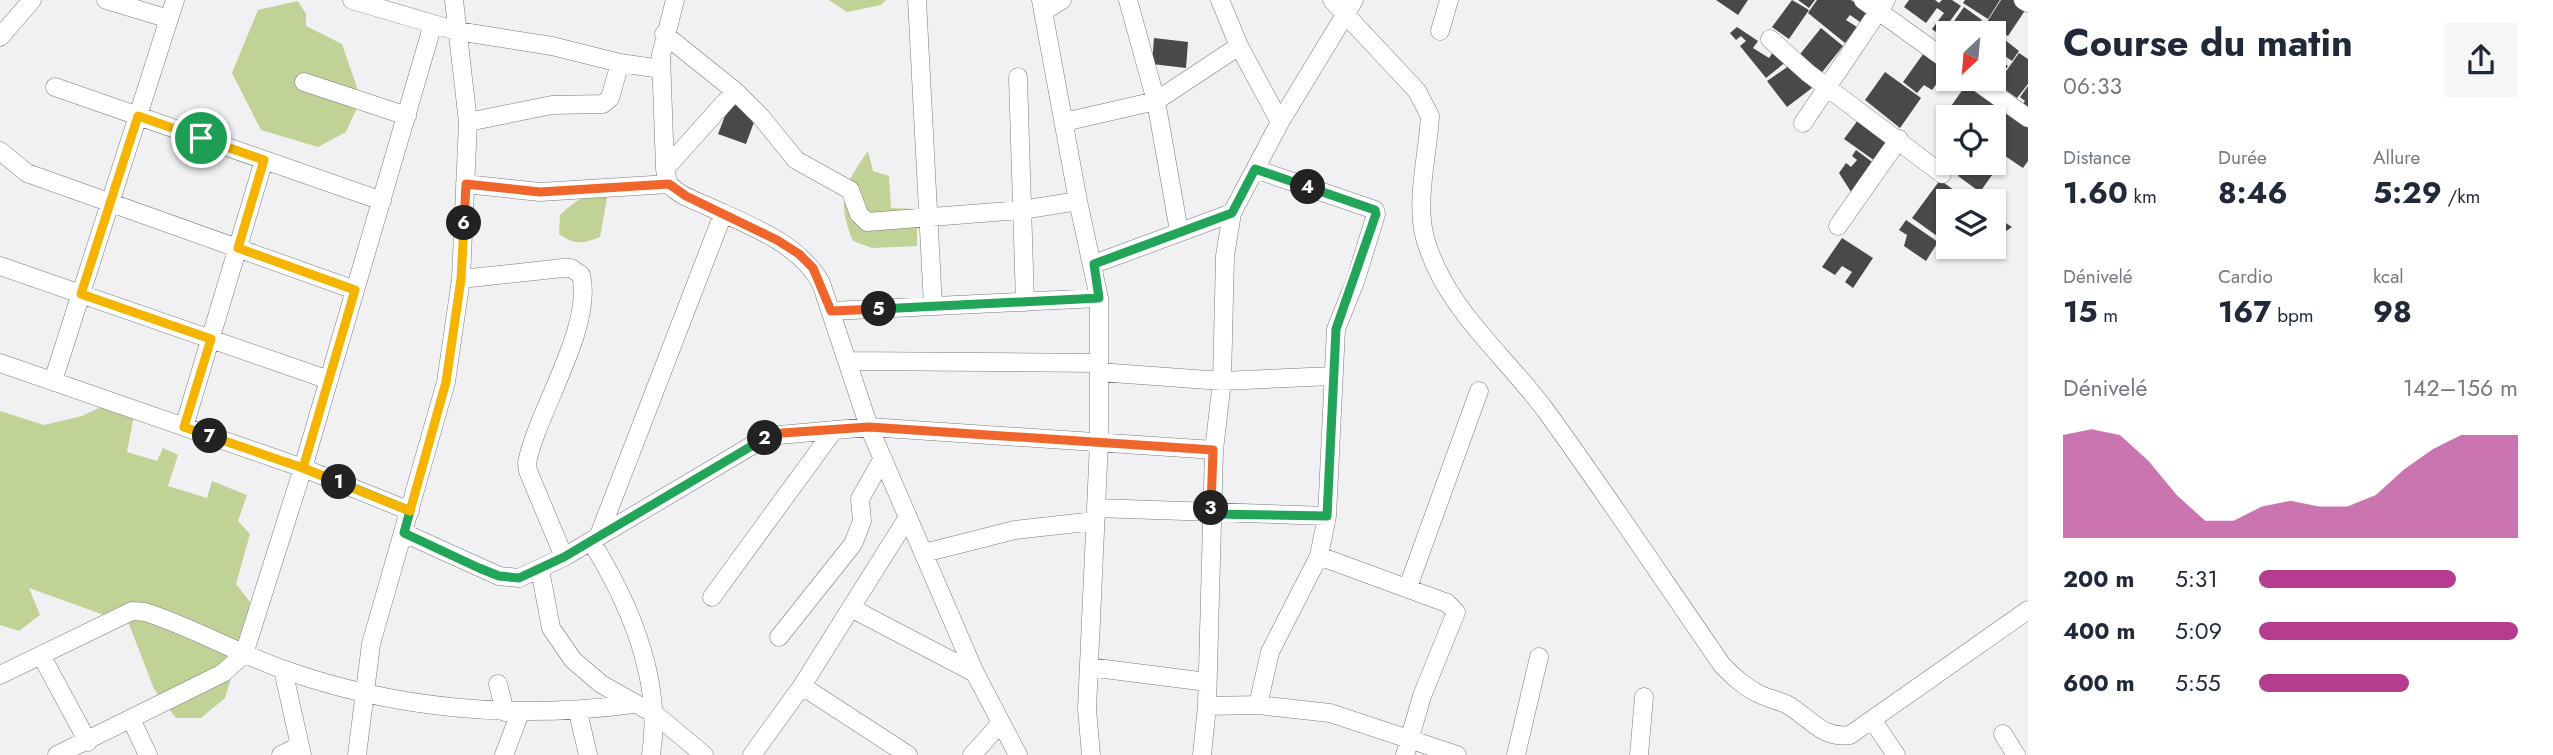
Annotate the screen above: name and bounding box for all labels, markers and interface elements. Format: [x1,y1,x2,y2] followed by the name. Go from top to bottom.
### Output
[2063,15,2353,70] text: Course du matin
[1936,21,2006,91] north arrow
[1936,21,2006,259] map controls
[2444,23,2518,97] button: share
[2063,69,2122,103] text: 06:33
[1936,105,2006,175] button: locate
[171,108,231,168] pin
[182,119,220,157] icon: arrive
[2063,144,2131,171] text: Distance
[2218,144,2267,171] text: Durée
[2373,144,2420,171] text: Allure
[1290,170,1326,204] pin: 4
[2063,171,2128,214] text: 1.60
[2218,171,2287,214] text: 8:46
[2373,171,2442,214] text: 5:29
[1301,173,1314,200] text: 4
[2128,183,2157,210] text: km
[2442,183,2480,210] text: /km
[1936,189,2006,259] button: layers
[447,206,482,241] pin: 6
[457,209,470,236] text: 6
[2063,263,2133,290] text: Dénivelé
[2218,263,2273,290] text: Cardio
[2373,263,2404,290] text: kcal
[2063,290,2098,333] text: 15
[2218,290,2271,333] text: 167
[2373,290,2412,333] text: 98
[862,292,896,326] pin: 5
[872,295,885,322] text: 5
[2098,302,2118,329] text: m
[2271,302,2314,329] text: bpm
[2063,371,2147,405] text: Dénivelé
[2403,371,2518,405] text: 142–156 m
[192,418,228,453] pin: 7
[748,420,782,456] pin: 2
[204,422,215,449] text: 7
[758,424,771,451] text: 2
[322,464,356,500] pin: 1
[334,468,343,495] text: 1
[1194,490,1228,526] pin: 3
[1205,494,1216,521] text: 3
[2063,562,2134,596] text: 200 m
[2175,562,2218,596] text: 5:31
[2063,614,2135,648] text: 400 m
[2175,614,2222,648] text: 5:09
[2063,666,2135,700] text: 600 m
[2175,666,2221,700] text: 5:55

